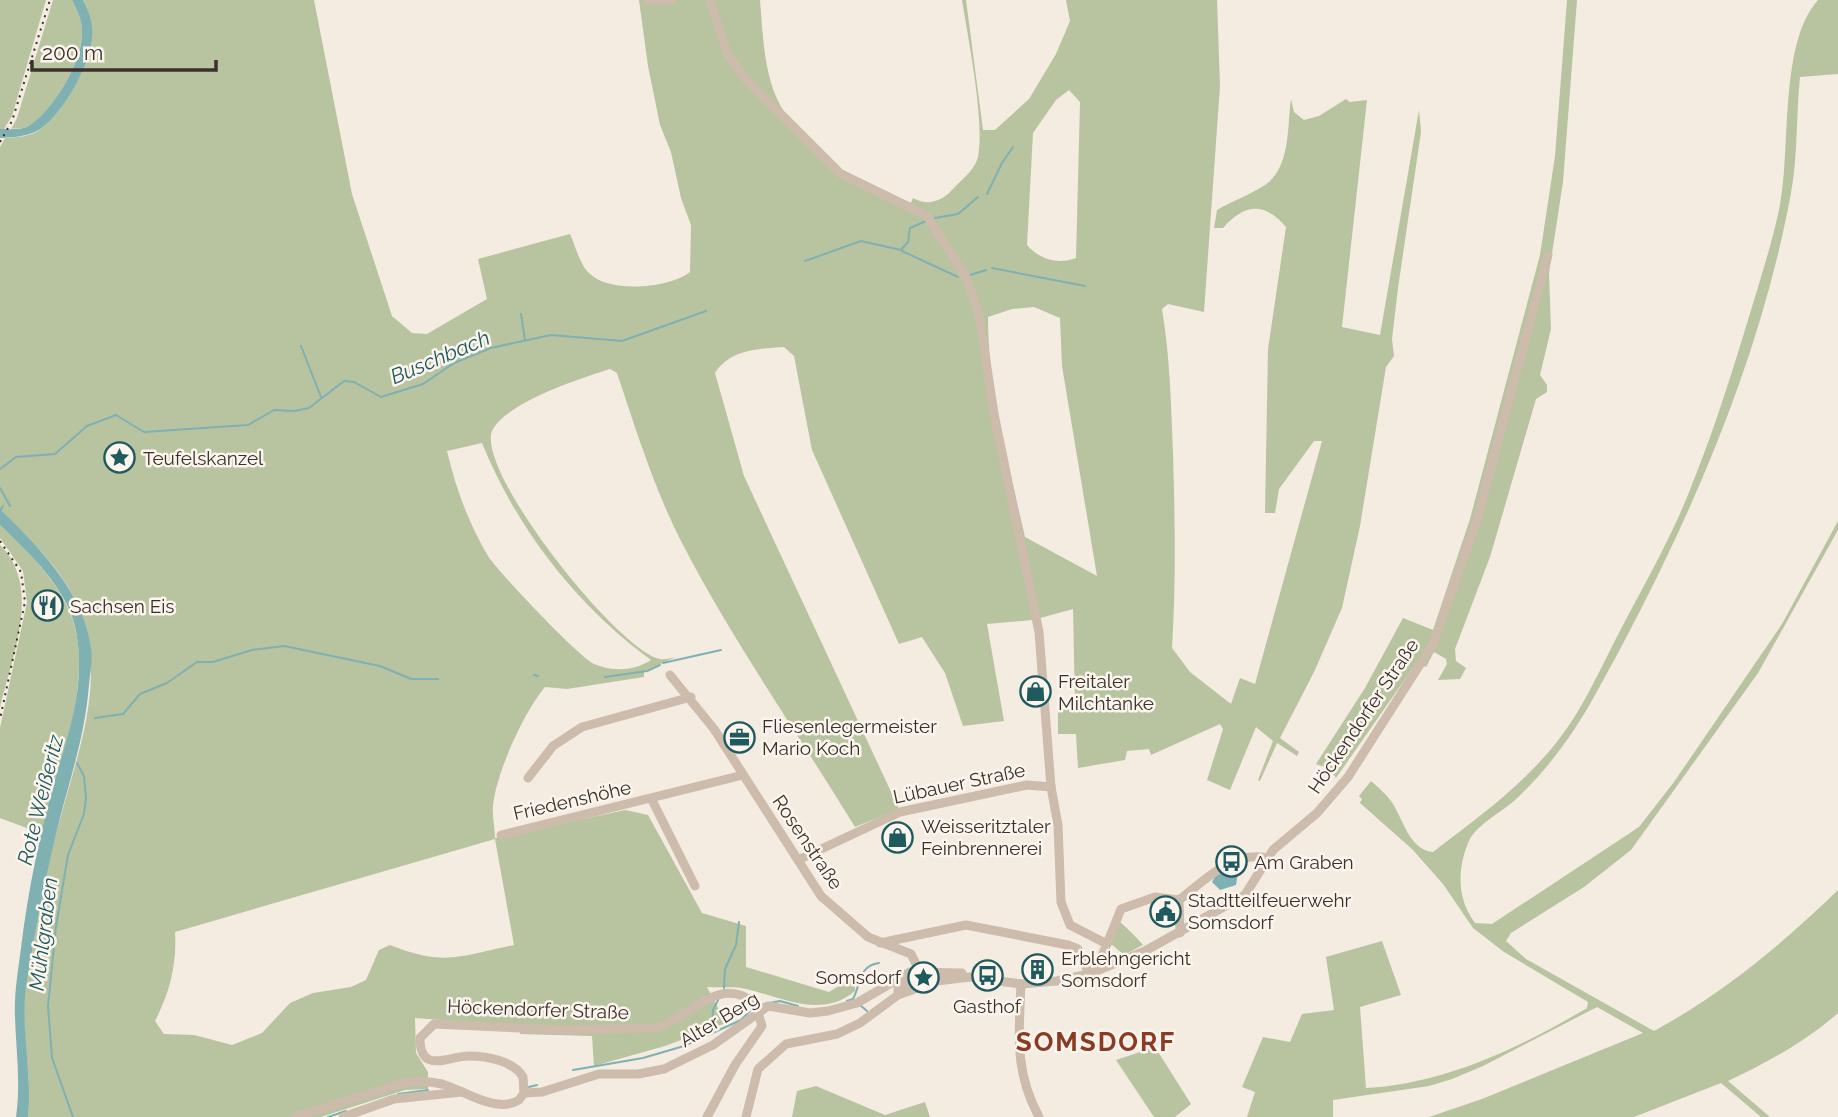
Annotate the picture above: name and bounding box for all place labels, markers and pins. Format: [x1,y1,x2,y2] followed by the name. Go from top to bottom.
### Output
[103,441,137,475] place icon: Teufelskanzel
[143,447,264,469] place label: Teufelskanzel
[30,589,64,623] restaurant icon: Sachsen Eis
[70,595,175,617] place label: Sachsen Eis
[1058,670,1154,714] place label: Freitaler Milchtanke
[1018,675,1052,709] shop icon: Freitaler Milchtanke
[762,715,937,759] place label: Fliesenlegermeister Mario Koch
[722,720,756,754] office icon: Fliesenlegermeister Mario Koch
[921,815,1051,859] place label: Weisseritztaler Feinbrennerei
[881,820,915,854] shop icon: Weisseritztaler Feinbrennerei
[1214,845,1248,879] bus stop icon: Am Graben
[1254,851,1354,873] place label: Am Graben
[1188,889,1351,933] place label: Stadtteilfeuerwehr Somsdorf
[1148,894,1182,928] public building icon: Stadtteilfeuerwehr Somsdorf
[1061,947,1191,991] place label: Erblehngericht Somsdorf
[1021,952,1055,986] building icon: Erblehngericht Somsdorf
[970,958,1004,992] bus stop icon: Gasthof
[907,960,941,994] place icon: Somsdorf
[815,966,902,988] place label: Somsdorf
[953,995,1022,1017] place label: Gasthof

